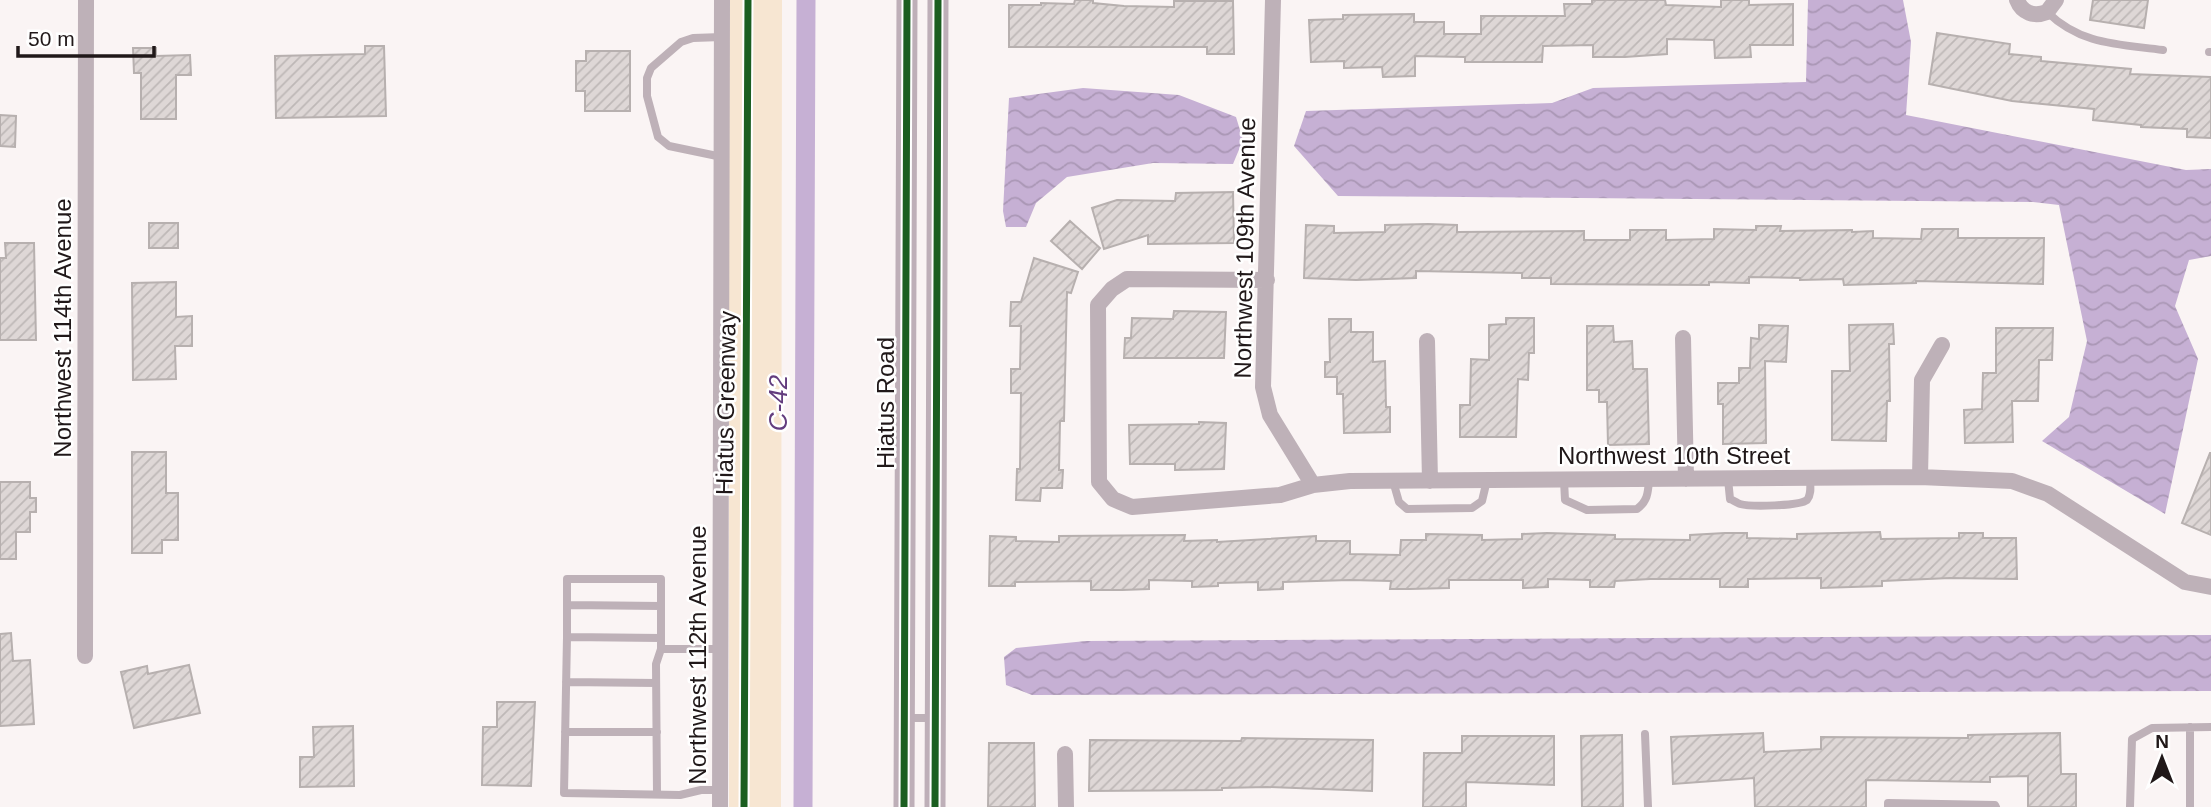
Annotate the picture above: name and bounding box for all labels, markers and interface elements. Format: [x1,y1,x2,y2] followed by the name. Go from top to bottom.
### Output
[18,14,154,58] scale bar
[28,27,75,50] text: 50 m
[1229,117,1260,379] street label: Northwest 109th Avenue
[49,198,76,458] street label: Northwest 114th Avenue
[710,311,741,495] street label: Hiatus Greenway
[872,337,899,469] street label: Hiatus Road
[763,374,793,431] water label: C-42
[1558,442,1790,469] street label: Northwest 10th Street
[684,525,711,785] street label: Northwest 112th Avenue
[2127,723,2197,793] north arrow
[2155,731,2169,752] text: N

